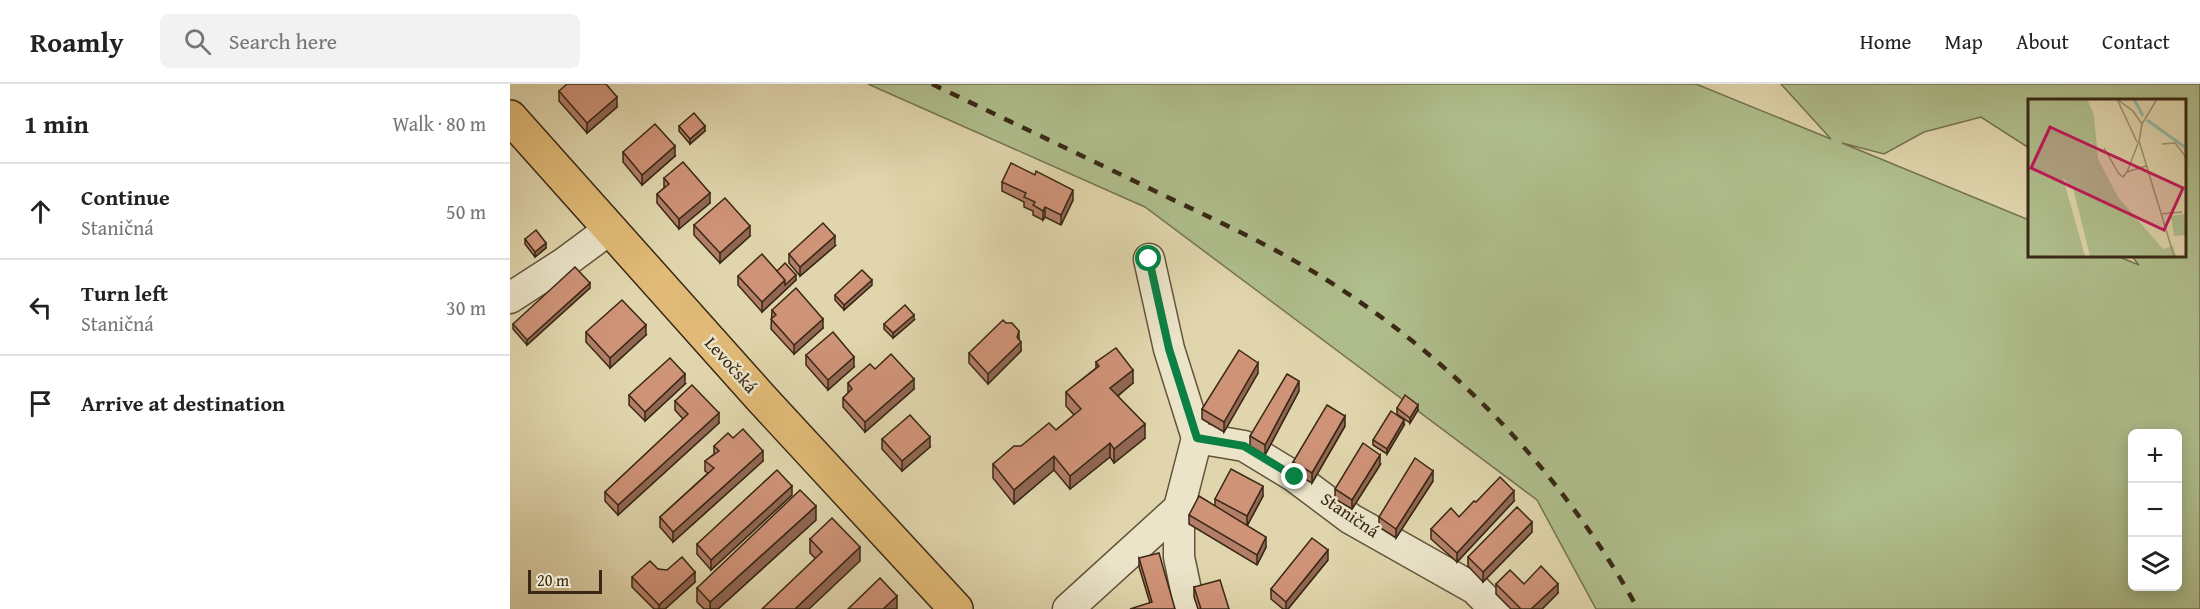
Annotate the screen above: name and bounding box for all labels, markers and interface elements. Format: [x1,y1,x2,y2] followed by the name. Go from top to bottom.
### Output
[160,14,580,68] search box
[30,21,124,62] text: Roamly
[181,25,214,58] icon: search
[229,25,337,57] text: Search here
[1860,26,1911,57] text: Home
[1944,26,1983,57] text: Map
[2016,26,2069,57] text: About
[2102,26,2170,57] text: Contact
[2028,99,2185,256] inset map
[24,104,89,143] text: 1 min
[392,109,486,138] text: Walk · 80 m
[81,181,170,213] text: Continue
[24,195,57,228] icon: ahead
[446,197,486,226] text: 50 m
[81,213,154,242] text: Staničná
[1135,245,1161,271] route start
[81,277,168,309] text: Turn left
[24,291,57,324] icon: left
[446,293,486,322] text: 30 m
[81,309,154,338] text: Staničná
[699,330,764,399] street label: Levočská
[24,387,57,420] icon: arrive
[81,387,285,419] text: Arrive at destination
[2128,429,2182,591] map controls
[2128,429,2182,483] button: +
[1281,463,1307,489] route end
[2128,483,2182,537] button: −
[1316,485,1385,544] street label: Staničná
[2128,537,2182,591] button: layers
[528,567,602,594] scale bar
[537,568,569,592] text: 20 m

